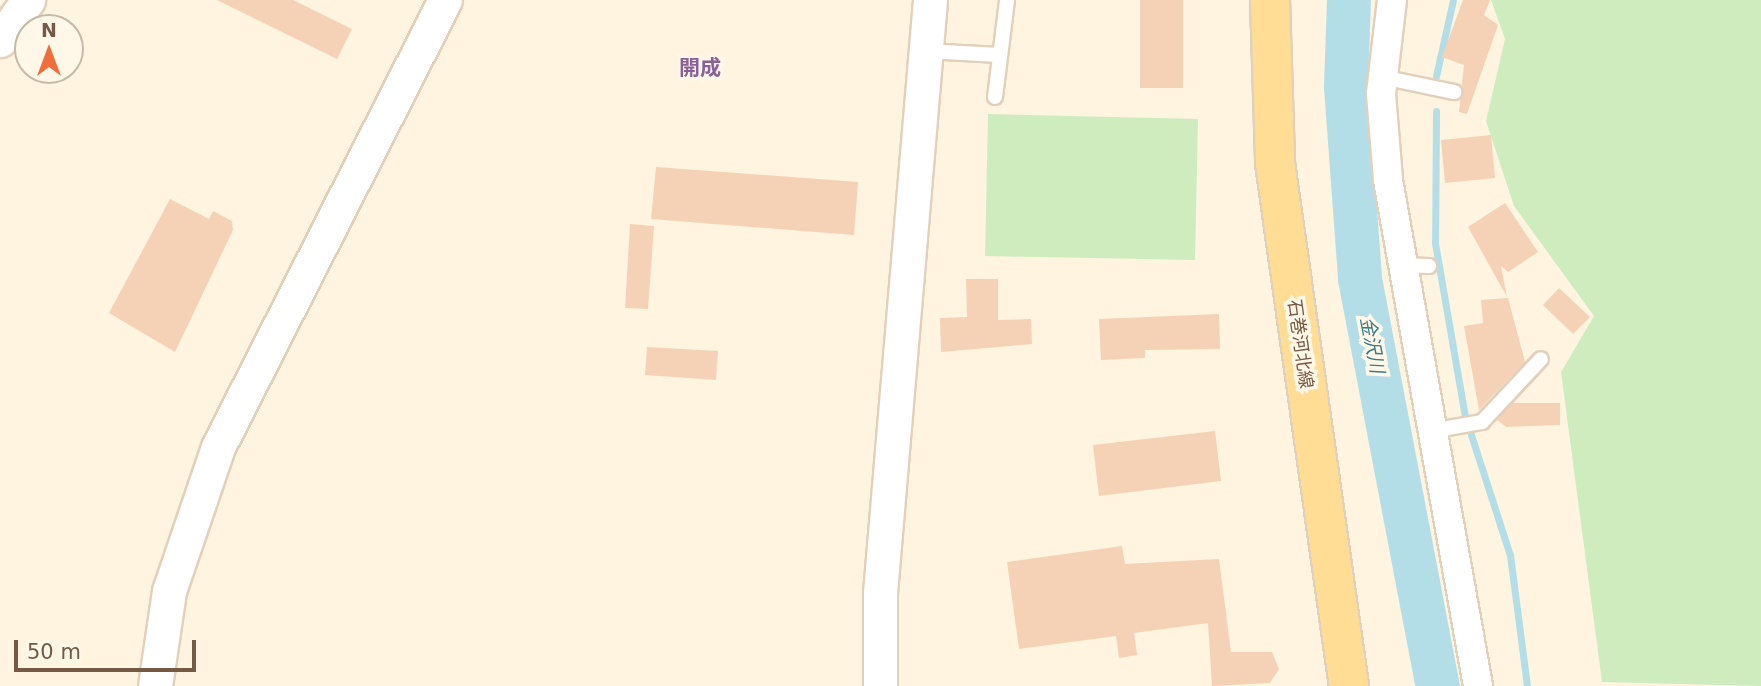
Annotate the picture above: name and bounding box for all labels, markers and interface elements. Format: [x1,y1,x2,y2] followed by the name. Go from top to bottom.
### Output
[14,14,84,84] north arrow
[41,19,57,41] text: N
[679,55,721,81] district label: 開成
[1283,298,1317,390] street label: 石巻河北線
[1355,315,1389,375] water label: 金沢川
[18,626,200,670] scale bar
[27,640,81,664] text: 50 m

